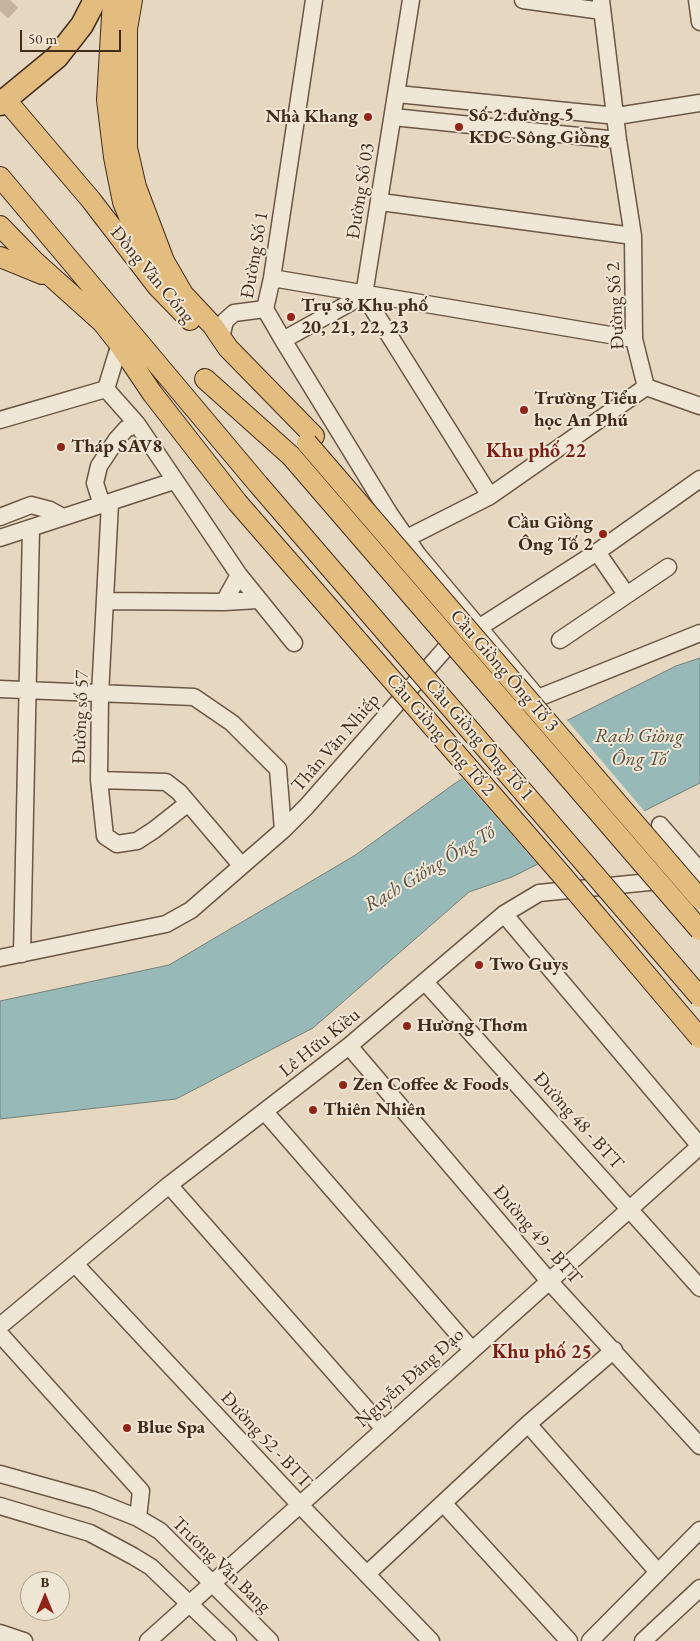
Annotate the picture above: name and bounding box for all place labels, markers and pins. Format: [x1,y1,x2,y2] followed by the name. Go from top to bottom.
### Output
[469,105,609,149] place label: Số 2 đường 5 KDC Sông Giồng
[266,106,358,128] place label: Nhà Khang
[362,111,374,123] marker: Nhà Khang
[453,121,465,133] marker: Số 2 đường 5 KDC Sông Giồng
[301,295,428,339] place label: Trụ sở Khu phố 20, 21, 22, 23
[285,311,297,323] marker: Trụ sở Khu phố 20, 21, 22, 23
[534,388,637,432] place label: Trường Tiểu học An Phú
[518,404,530,416] marker: Trường Tiểu học An Phú
[71,436,162,458] place label: Tháp SAV8
[55,441,67,453] marker: Tháp SAV8
[507,512,593,556] place label: Cầu Giồng Ông Tố 2
[597,528,609,540] marker: Cầu Giồng Ông Tố 2
[489,954,568,976] place label: Two Guys
[473,959,485,971] marker: Two Guys
[417,1015,528,1037] place label: Hương Thơm
[401,1020,413,1032] marker: Hương Thơm
[353,1074,509,1096] place label: Zen Coffee & Foods
[337,1079,349,1091] marker: Zen Coffee & Foods
[323,1099,426,1121] place label: Thiên Nhiên
[307,1104,319,1116] marker: Thiên Nhiên
[137,1417,205,1439] place label: Blue Spa
[121,1422,133,1434] marker: Blue Spa

